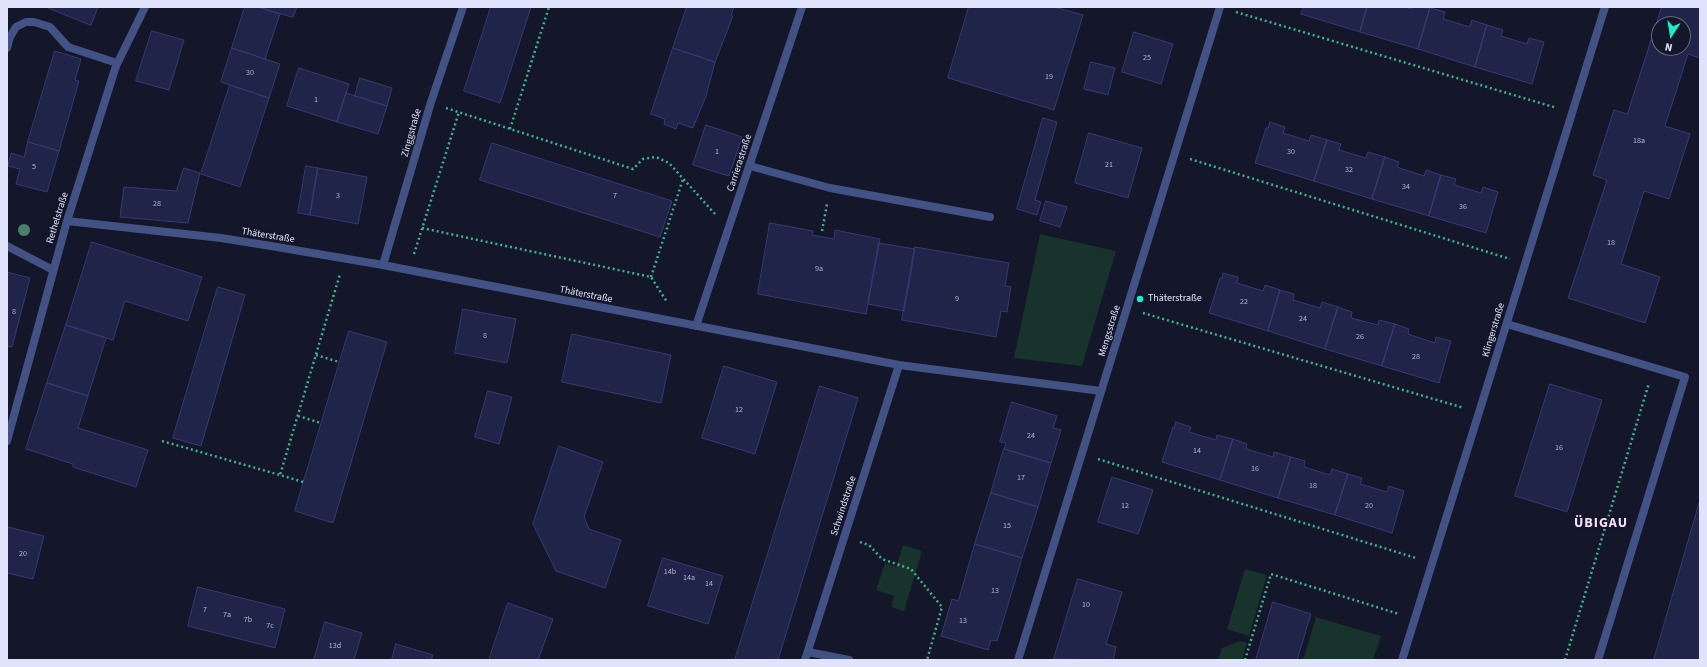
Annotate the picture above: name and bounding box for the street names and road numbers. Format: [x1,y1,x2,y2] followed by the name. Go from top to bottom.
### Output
[399,107,425,159] street label: Zinggstraße
[725,133,755,193] street label: Carrierastraße
[44,191,72,245] street label: Rethelstraße
[241,226,295,246] street label: Thäterstraße
[558,284,614,306] street label: Thäterstraße
[1480,302,1508,358] street label: Klingerstraße
[1096,304,1124,358] street label: Mengsstraße
[829,474,859,538] street label: Schwindstraße

